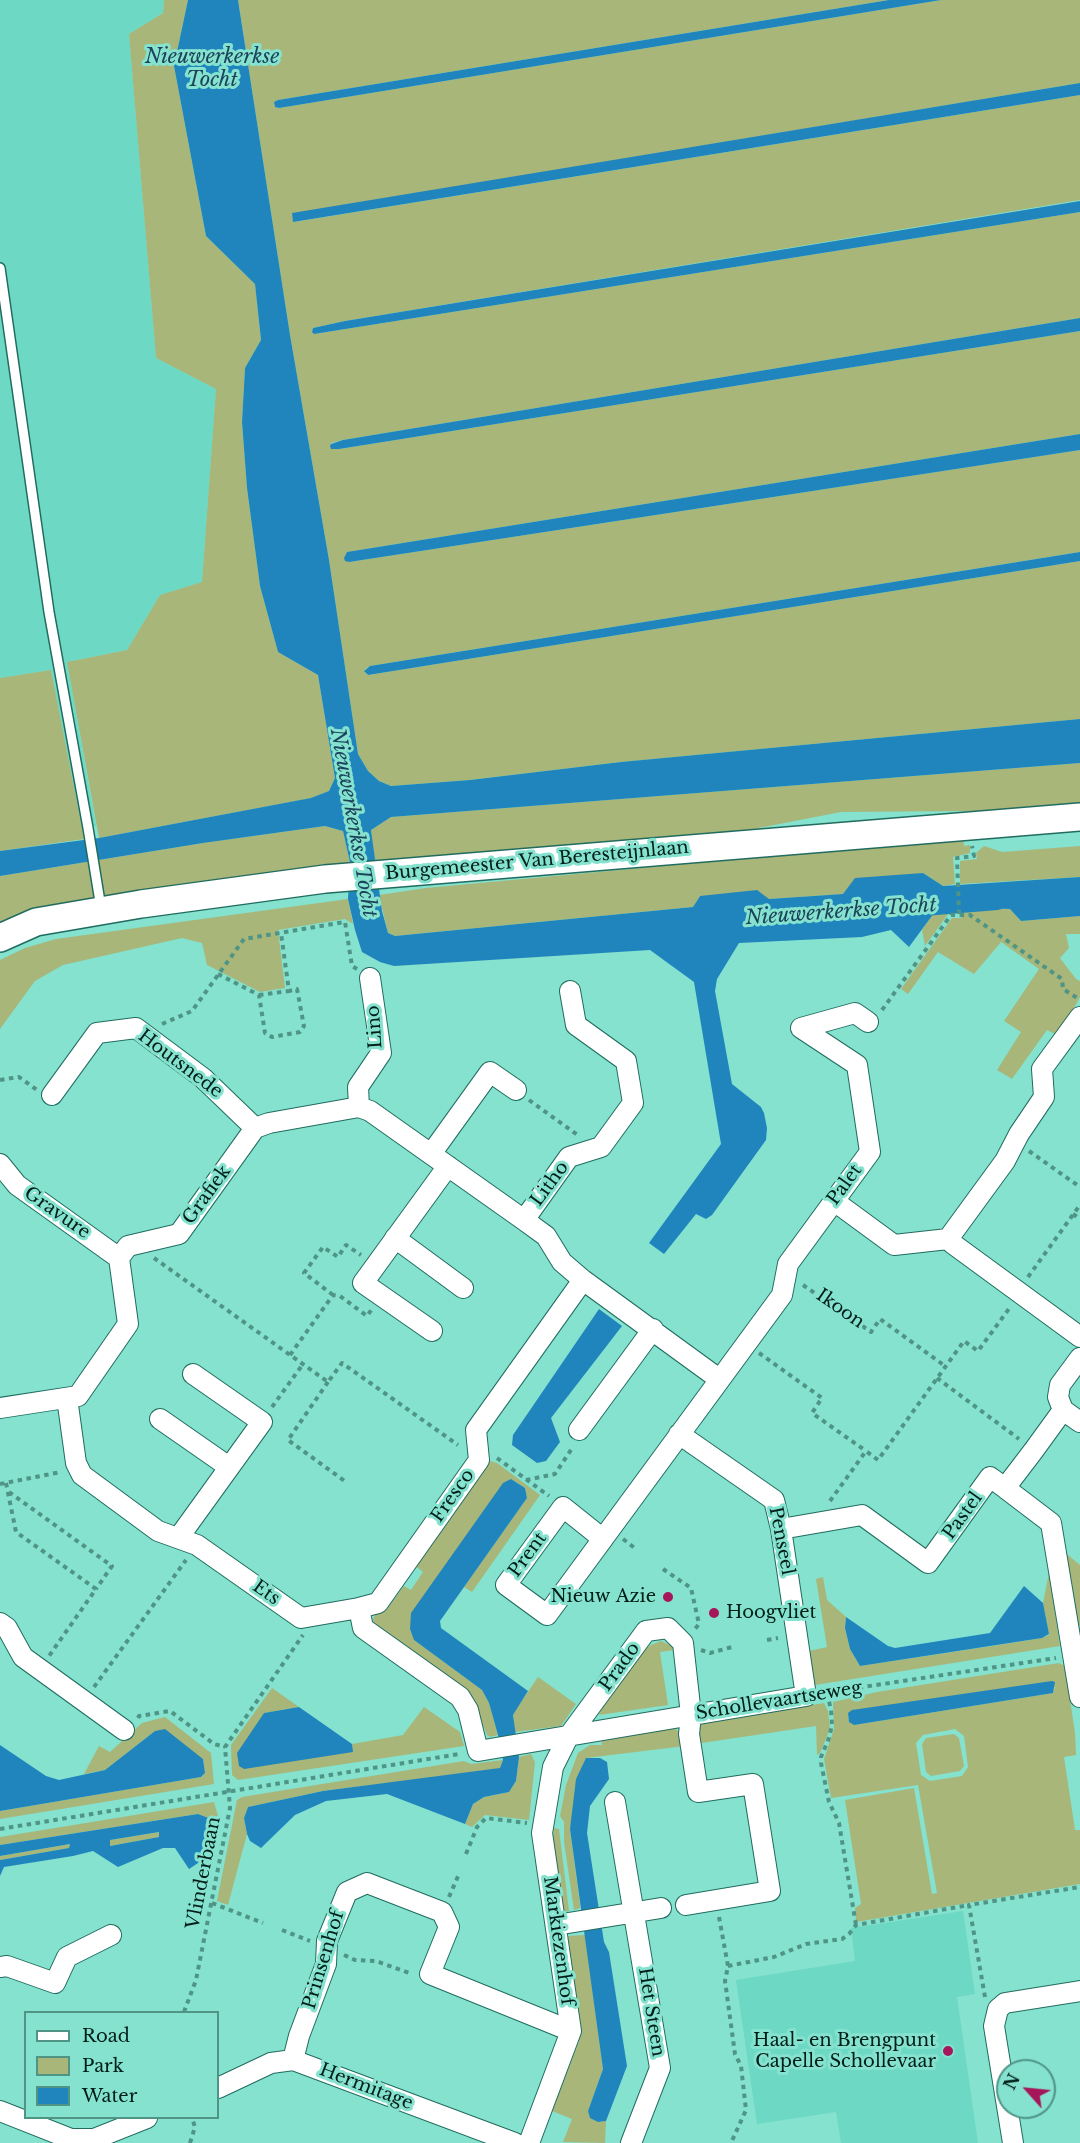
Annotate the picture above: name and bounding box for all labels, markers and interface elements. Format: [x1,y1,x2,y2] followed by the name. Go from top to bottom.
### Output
[145,45,279,92] water label: Nieuwerkerkse Tocht
[325,727,381,919] water label: Nieuwerkerkse Tocht
[384,837,690,885] street label: Burgemeester Van Beresteijnlaan
[745,893,937,931] water label: Nieuwerkerkse Tocht
[363,1005,387,1049] street label: Lino
[134,1025,226,1103] street label: Houtsnede
[527,1157,573,1211] street label: Litho
[823,1160,867,1210] street label: Palet
[178,1161,236,1229] street label: Grafiek
[20,1182,94,1244] street label: Gravure
[812,1285,868,1333] street label: Ikoon
[427,1465,479,1527] street label: Fresco
[939,1488,987,1544] street label: Pastel
[764,1505,798,1577] street label: Penseel
[504,1528,552,1582] street label: Prent
[248,1576,284,1610] street label: Ets
[551,1586,656,1608] place label: Nieuw Azie
[661,1590,675,1604] marker: Nieuw Azie
[726,1602,816,1624] place label: Hoogvliet
[707,1606,721,1620] marker: Hoogvliet
[595,1638,645,1696] street label: Prado
[694,1677,864,1725] street label: Schollevaartseweg
[183,1815,225,1931] street label: Vlinderbaan
[538,1875,578,2007] street label: Markiezenhof
[299,1908,349,2012] street label: Prinsenhof
[633,1966,669,2058] street label: Het Steen
[24,2011,219,2119] legend
[82,2025,130,2047] text: Road
[753,2030,936,2072] place label: Haal- en Brengpunt Capelle Schollevaar
[941,2044,955,2058] marker: Haal- en Brengpunt Capelle Schollevaar
[82,2055,124,2077] text: Park
[316,2059,416,2115] street label: Hermitage
[996,2059,1056,2119] north arrow
[999,2070,1024,2093] text: N
[82,2085,137,2107] text: Water

